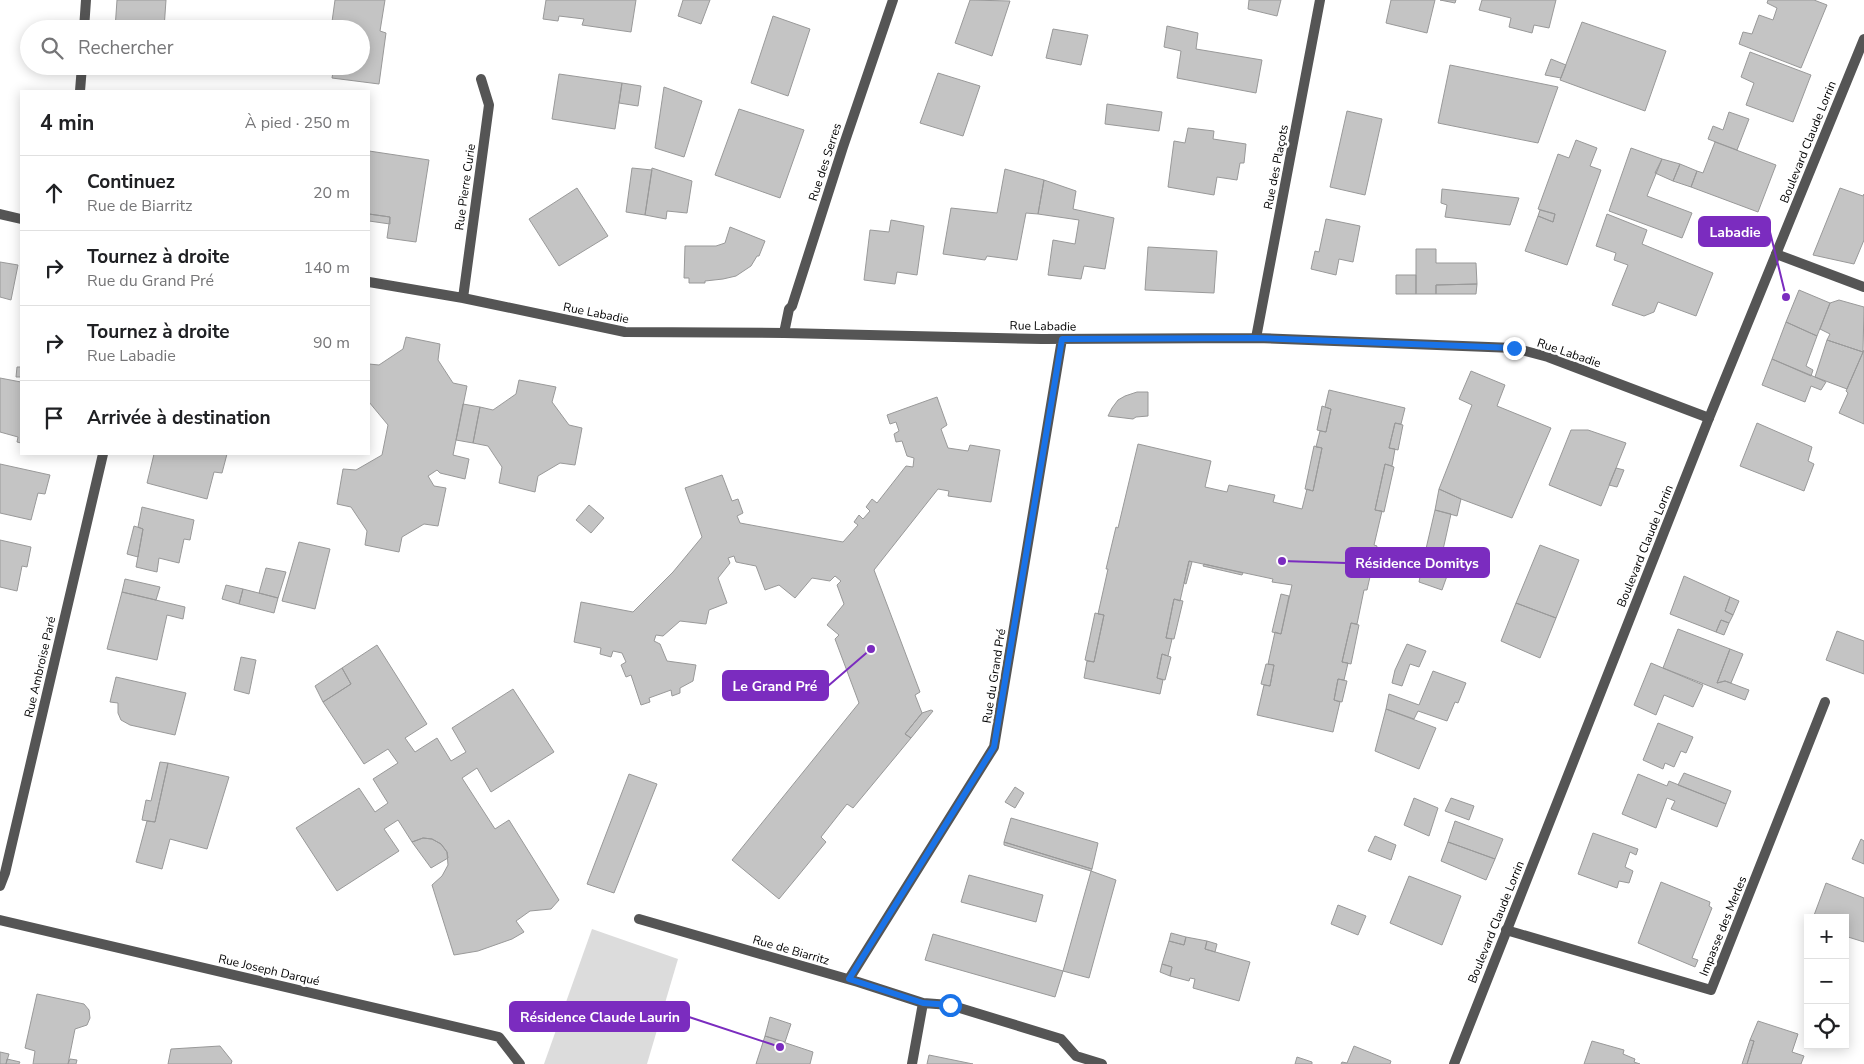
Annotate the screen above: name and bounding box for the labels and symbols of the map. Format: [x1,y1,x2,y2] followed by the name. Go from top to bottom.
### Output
[1776,78,1840,206] street label: Boulevard Claude Lorrin
[805,121,845,203] street label: Rue des Serres
[1260,123,1292,211] street label: Rue des Plaçots
[451,143,479,231] street label: Rue Pierre Curie
[1699,217,1770,246] callout: Labadie
[1709,223,1761,242] text: Labadie
[562,299,630,327] street label: Rue Labadie
[1010,317,1076,335] street label: Rue Labadie
[1535,335,1603,371] street label: Rue Labadie
[1503,337,1526,360] route end
[1613,482,1677,610] street label: Boulevard Claude Lorrin
[1346,548,1489,577] callout: Résidence Domitys
[1355,554,1479,573] text: Résidence Domitys
[21,615,59,719] street label: Rue Ambroise Paré
[979,628,1009,724] street label: Rue du Grand Pré
[723,671,828,700] callout: Le Grand Pré
[733,677,818,696] text: Le Grand Pré
[1464,858,1528,986] street label: Boulevard Claude Lorrin
[1696,873,1750,978] street label: Impasse des Merles
[751,931,832,969] street label: Rue de Biarritz
[217,951,321,989] street label: Rue Joseph Darqué
[939,994,962,1017] route start
[510,1002,689,1031] callout: Résidence Claude Laurin
[520,1008,680,1027] text: Résidence Claude Laurin

